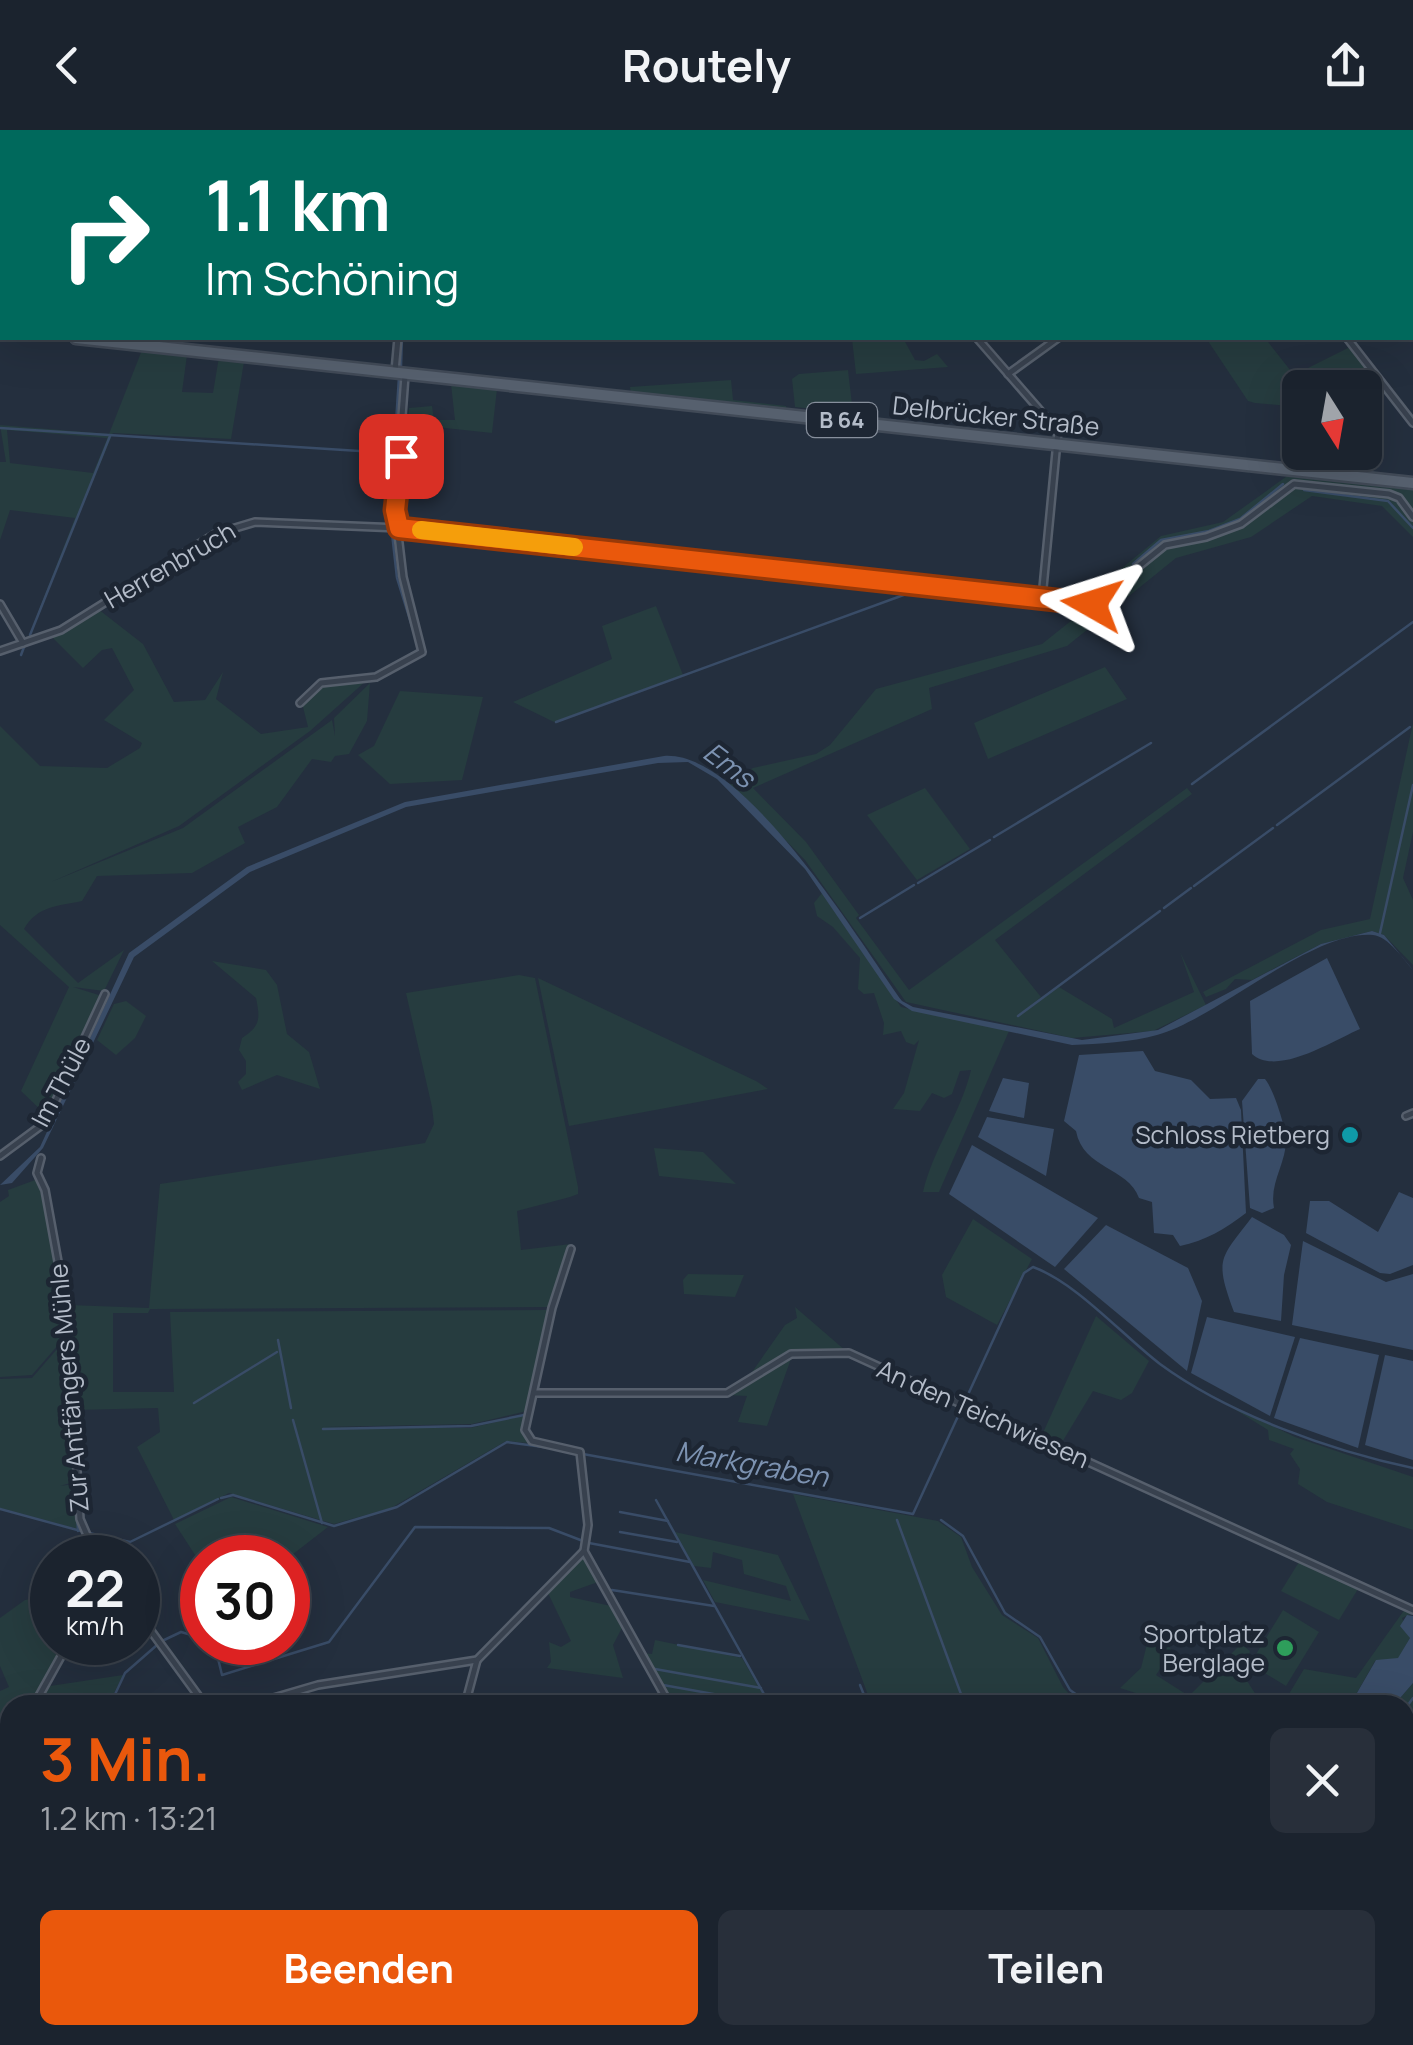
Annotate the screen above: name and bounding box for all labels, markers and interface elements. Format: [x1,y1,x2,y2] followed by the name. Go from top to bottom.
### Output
[622,34,791,96] text: Routely
[40,38,95,93] icon: back
[1318,38,1373,93] icon: share
[205,156,391,252] text: 1.1 km
[40,170,170,300] icon: right
[205,247,459,309] text: Im Schöning
[1282,370,1382,470] north arrow
[1282,370,1382,470] map controls
[891,387,1101,444] street label: Delbrücker Straße
[807,403,877,437] road number: B 64
[359,414,444,499] pin
[374,429,429,484] icon: arrive
[98,513,242,616] street label: Herrenbruch
[1040,552,1144,656] position arrow
[696,733,765,797] water label: Ems
[22,1031,99,1133] street label: Im Thüle
[1135,1117,1330,1152] place label: Schloss Rietberg
[1339,1124,1361,1146] marker: Schloss Rietberg
[40,1262,97,1514] street label: Zur Antfängers Mühle
[872,1351,1095,1476] street label: An den Teichwiesen
[673,1431,833,1495] water label: Markgraben
[180,1535,310,1665] speed limit sign: 30
[65,1554,125,1622] text: 22
[66,1608,124,1643] text: km/h
[1143,1616,1265,1680] place label: Sportplatz Berglage
[1274,1637,1296,1659] marker: Sportplatz Berglage
[40,1717,211,1799] text: 3 Min.
[1270,1728,1375,1833] button: close
[40,1796,217,1840] text: 1.2 km · 13:21
[40,1910,698,2025] button: Beenden
[718,1910,1375,2025] button: Teilen

